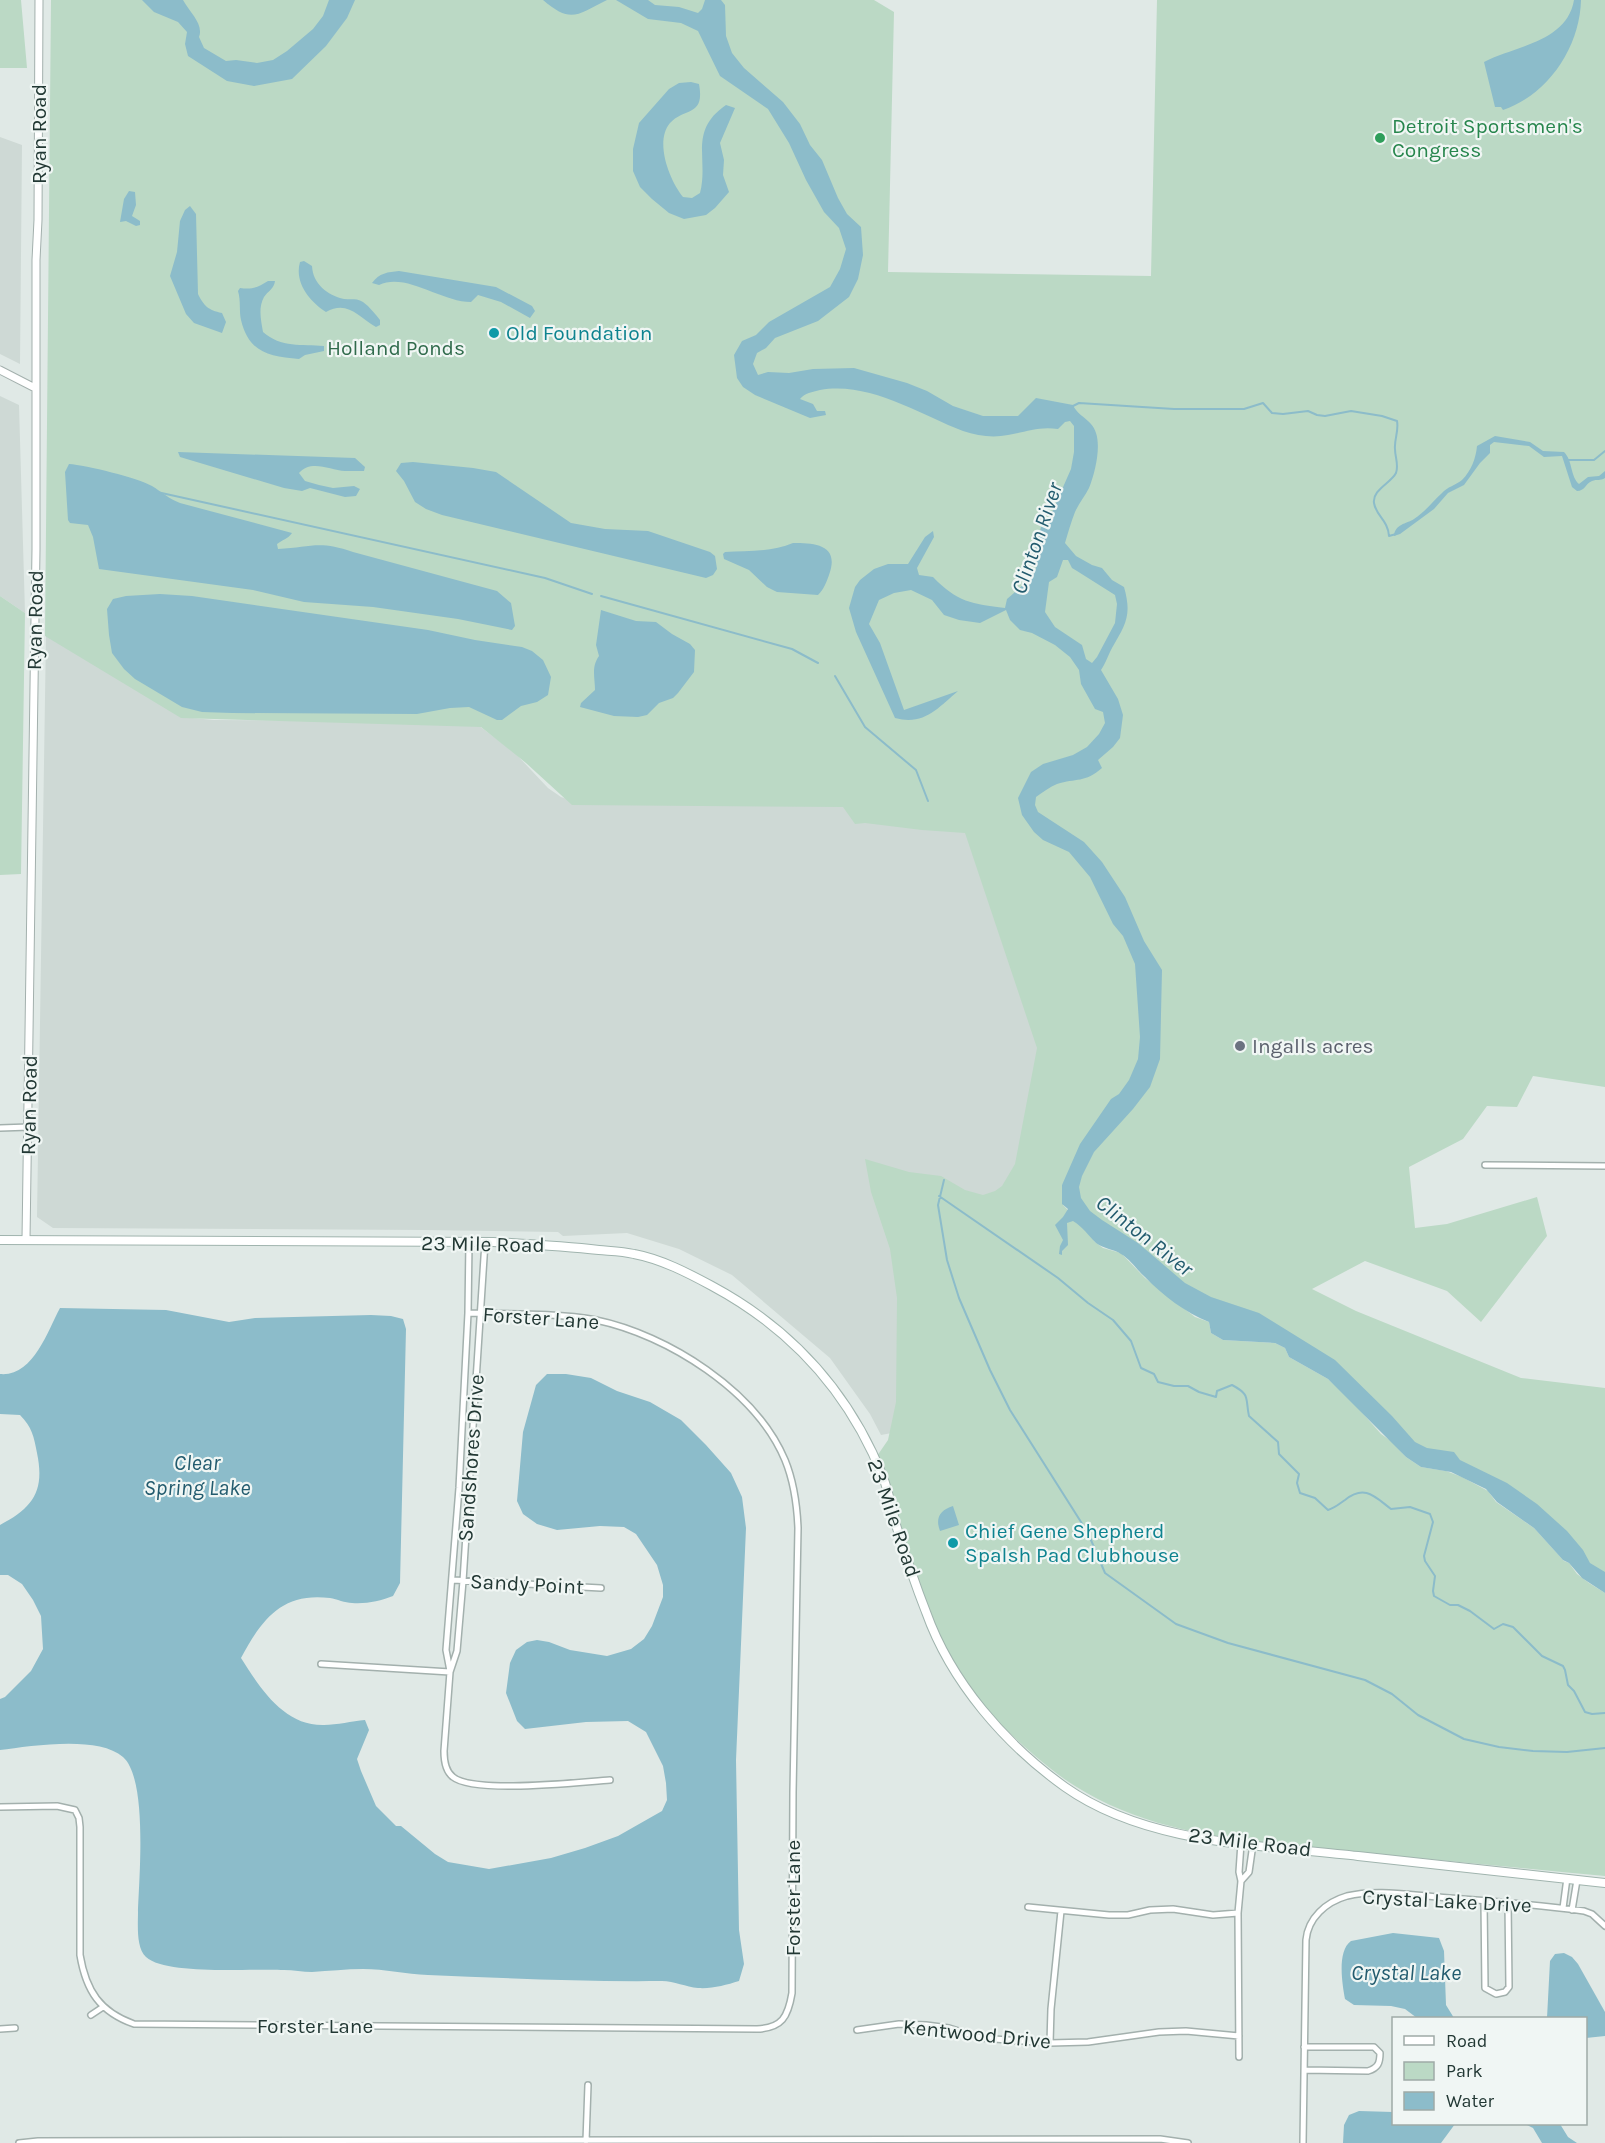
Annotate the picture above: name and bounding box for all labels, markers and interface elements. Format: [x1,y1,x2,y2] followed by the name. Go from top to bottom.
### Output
[27,84,51,184] street label: Ryan Road
[1392,114,1583,162] place label: Detroit Sportsmen's Congress
[1373,131,1387,145] marker: Detroit Sportsmen's Congress
[506,321,652,345] place label: Old Foundation
[487,326,501,340] marker: Old Foundation
[327,336,465,360] park label: Holland Ponds
[1006,478,1069,597] water label: Clinton River
[22,570,48,670] street label: Ryan Road
[1252,1034,1374,1058] place label: Ingalls acres
[1233,1039,1247,1053] marker: Ingalls acres
[16,1055,42,1155] street label: Ryan Road
[1091,1190,1199,1283] water label: Clinton River
[421,1231,545,1257] street label: 23 Mile Road
[482,1302,600,1334] street label: Forster Lane
[453,1373,489,1543] street label: Sandshores Drive
[144,1450,250,1501] water label: Clear Spring Lake
[863,1456,925,1580] street label: 23 Mile Road
[965,1519,1179,1567] place label: Chief Gene Shepherd Spalsh Pad Clubhouse
[946,1536,960,1550] marker: Chief Gene Shepherd Spalsh Pad Clubhouse
[469,1569,585,1599] street label: Sandy Point
[1187,1823,1313,1861] street label: 23 Mile Road
[781,1840,805,1956] street label: Forster Lane
[1362,1885,1532,1917] street label: Crystal Lake Drive
[1351,1960,1461,1986] water label: Crystal Lake
[257,2014,373,2038] street label: Forster Lane
[902,2014,1052,2054] street label: Kentwood Drive
[1392,2017,1587,2125] legend
[1446,2030,1487,2052] text: Road
[1446,2060,1483,2082] text: Park
[1446,2090,1494,2112] text: Water

